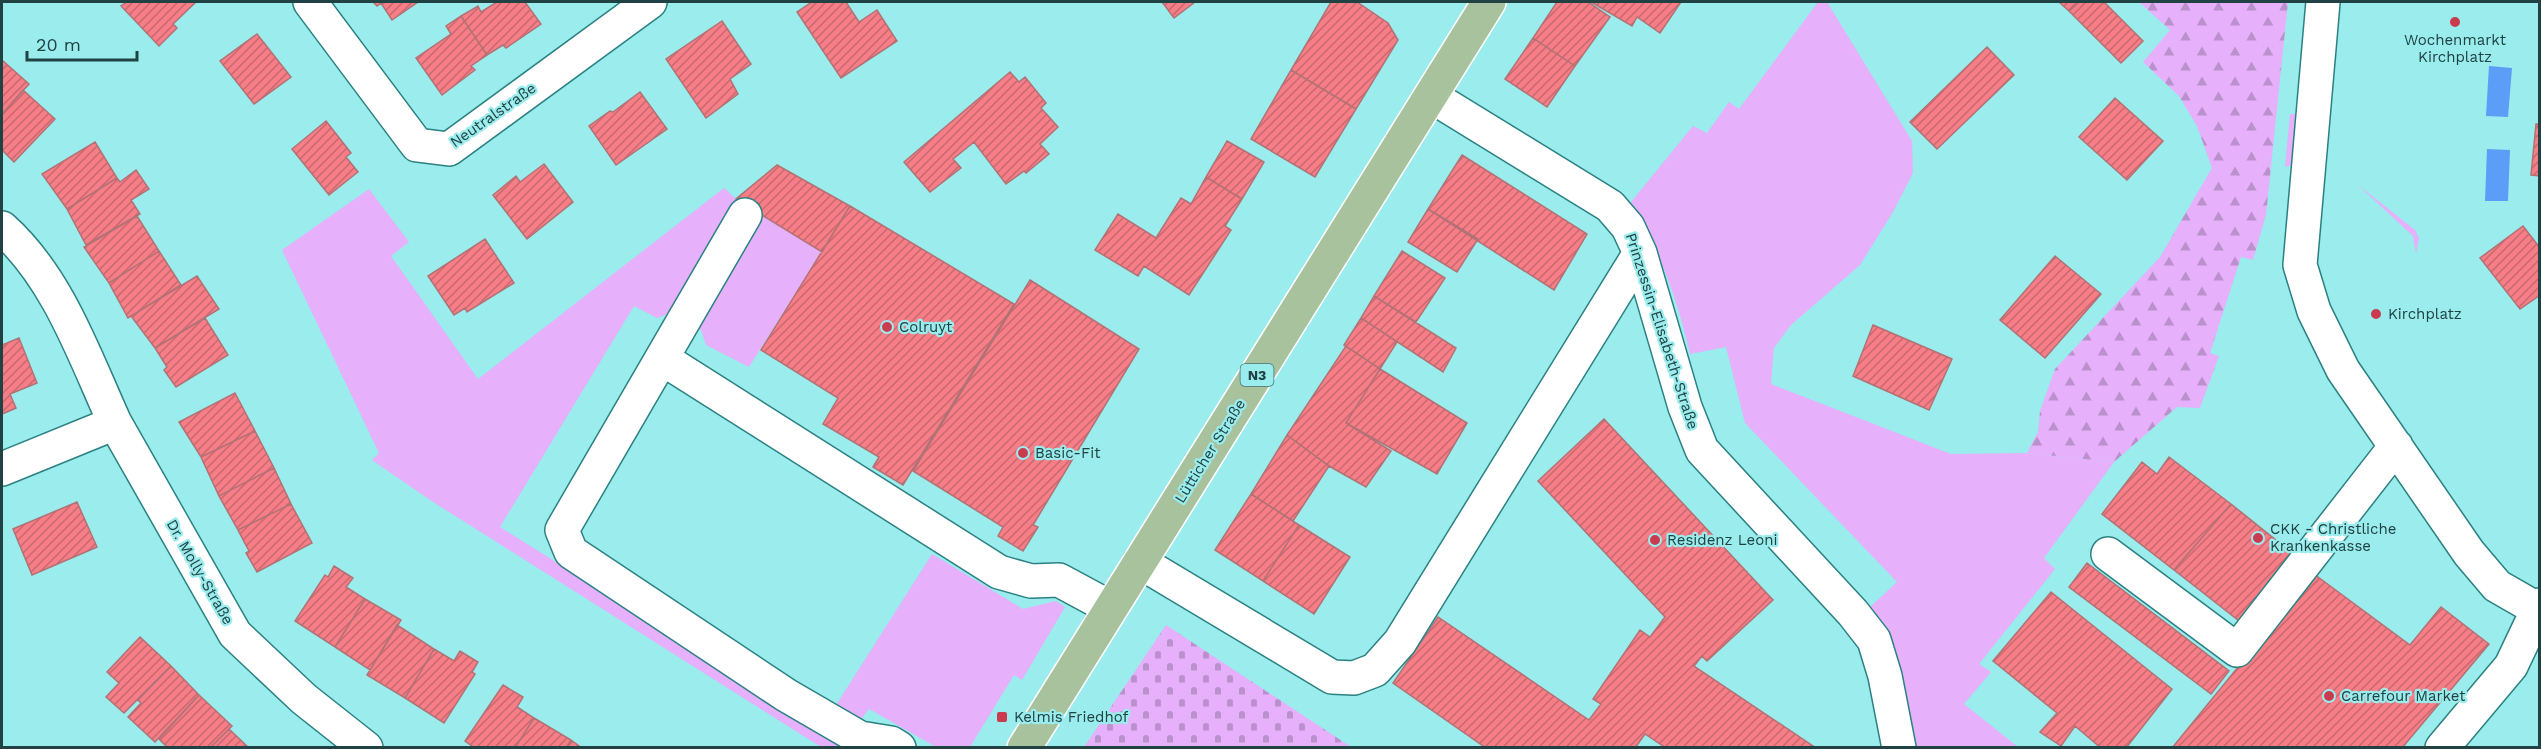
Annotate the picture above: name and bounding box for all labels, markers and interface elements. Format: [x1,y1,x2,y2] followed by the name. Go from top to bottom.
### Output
[2448,15,2462,29] marker: Wochenmarkt Kirchplatz
[27,24,136,62] scale bar
[2404,31,2507,66] place label: Wochenmarkt Kirchplatz
[36,34,81,55] text: 20 m
[447,79,539,151] street label: Neutralstraße
[1622,231,1702,431] street label: Prinzessin-Elisabeth-Straße
[2388,305,2462,323] place label: Kirchplatz
[2369,307,2383,321] marker: Kirchplatz
[899,318,953,336] place label: Colruyt
[880,320,894,334] marker: Colruyt
[1240,364,1274,386] road number: N3
[1171,396,1249,506] street label: Lütticher Straße
[1035,444,1101,462] place label: Basic-Fit
[1016,446,1030,460] marker: Basic-Fit
[163,516,237,628] street label: Dr. Molly-Straße
[2270,520,2396,555] place label: CKK - Christliche Krankenkasse
[1667,531,1777,549] place label: Residenz Leoni
[2251,531,2265,545] marker: CKK - Christliche Krankenkasse
[1648,533,1662,547] marker: Residenz Leoni
[2341,687,2466,705] place label: Carrefour Market
[2322,689,2336,703] marker: Carrefour Market
[1014,708,1129,726] place label: Kelmis Friedhof
[995,710,1009,724] marker: Kelmis Friedhof

